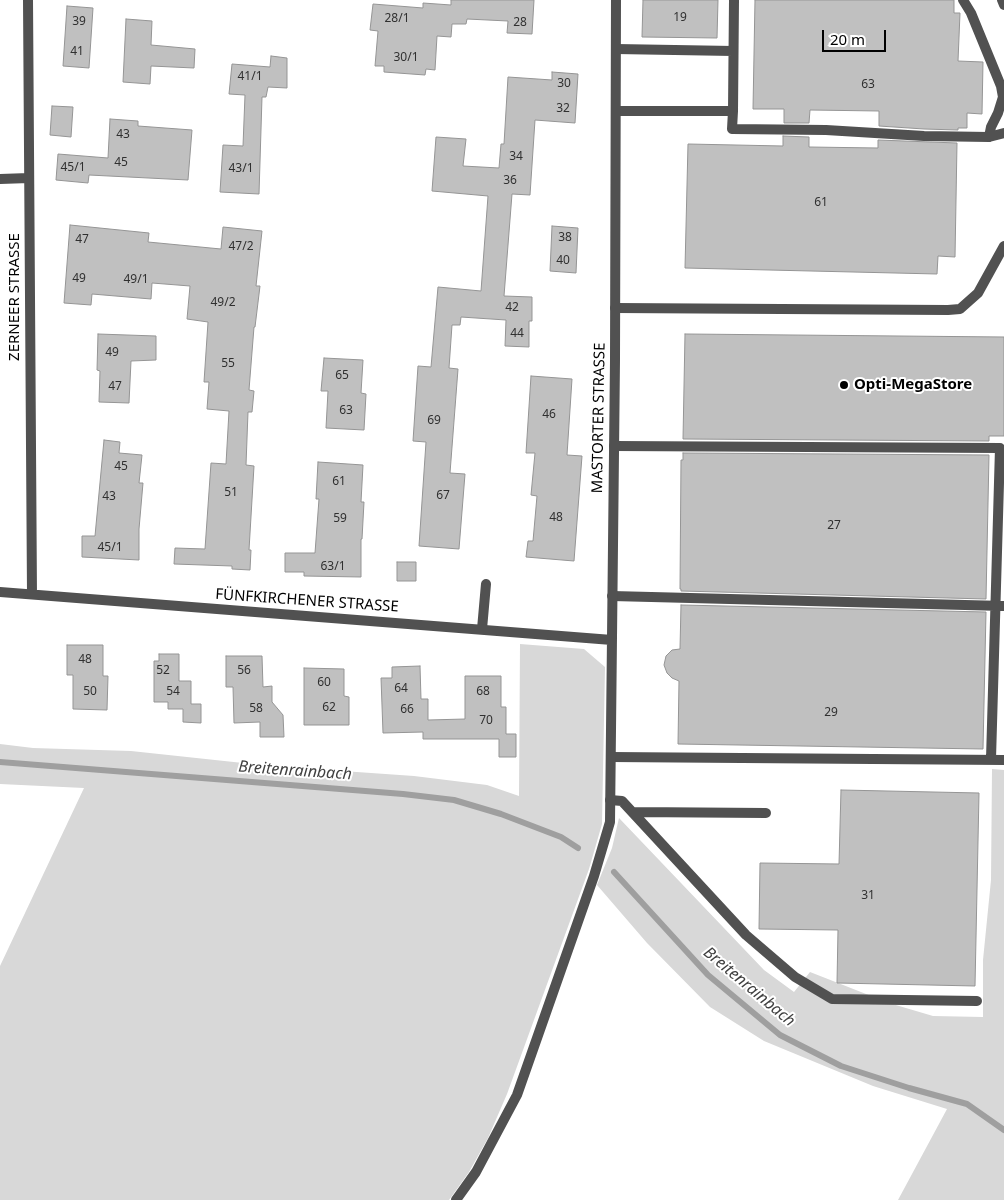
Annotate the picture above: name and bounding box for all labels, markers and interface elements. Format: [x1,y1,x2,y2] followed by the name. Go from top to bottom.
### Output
[673,11,687,25] house number: 19
[384,12,410,26] house number: 28/1
[72,15,86,29] house number: 39
[513,16,527,30] house number: 28
[824,20,888,52] scale bar
[830,29,865,49] text: 20 m
[70,45,84,59] house number: 41
[393,51,419,65] house number: 30/1
[237,70,263,84] house number: 41/1
[557,77,571,91] house number: 30
[861,78,875,92] house number: 63
[556,102,570,116] house number: 32
[116,128,130,142] house number: 43
[509,150,523,164] house number: 34
[114,156,128,170] house number: 45
[60,161,86,175] house number: 45/1
[228,162,254,176] house number: 43/1
[503,174,517,188] house number: 36
[814,196,828,210] house number: 61
[558,231,572,245] house number: 38
[6,233,24,361] street label: ZERNEER STRASSE
[75,233,89,247] house number: 47
[228,240,254,254] house number: 47/2
[556,254,570,268] house number: 40
[72,272,86,286] house number: 49
[123,273,149,287] house number: 49/1
[210,296,236,310] house number: 49/2
[505,301,519,315] house number: 42
[510,327,524,341] house number: 44
[589,342,609,494] street label: MASTORTER STRASSE
[105,346,119,360] house number: 49
[221,357,235,371] house number: 55
[335,369,349,383] house number: 65
[854,376,972,394] place label: Opti-MegaStore
[838,379,850,391] marker: Opti-MegaStore
[108,380,122,394] house number: 47
[339,404,353,418] house number: 63
[542,408,556,422] house number: 46
[427,414,441,428] house number: 69
[114,460,128,474] house number: 45
[332,475,346,489] house number: 61
[224,486,238,500] house number: 51
[436,489,450,503] house number: 67
[102,490,116,504] house number: 43
[549,511,563,525] house number: 48
[333,512,347,526] house number: 59
[827,519,841,533] house number: 27
[97,541,123,555] house number: 45/1
[320,560,346,574] house number: 63/1
[215,586,399,616] street label: FÜNFKIRCHENER STRASSE
[78,653,92,667] house number: 48
[156,664,170,678] house number: 52
[237,664,251,678] house number: 56
[317,676,331,690] house number: 60
[394,682,408,696] house number: 64
[83,685,97,699] house number: 50
[166,685,180,699] house number: 54
[476,685,490,699] house number: 68
[322,701,336,715] house number: 62
[249,702,263,716] house number: 58
[400,703,414,717] house number: 66
[824,706,838,720] house number: 29
[479,714,493,728] house number: 70
[238,757,352,785] water label: Breitenrainbach
[861,889,875,903] house number: 31
[699,943,799,1031] water label: Breitenrainbach

